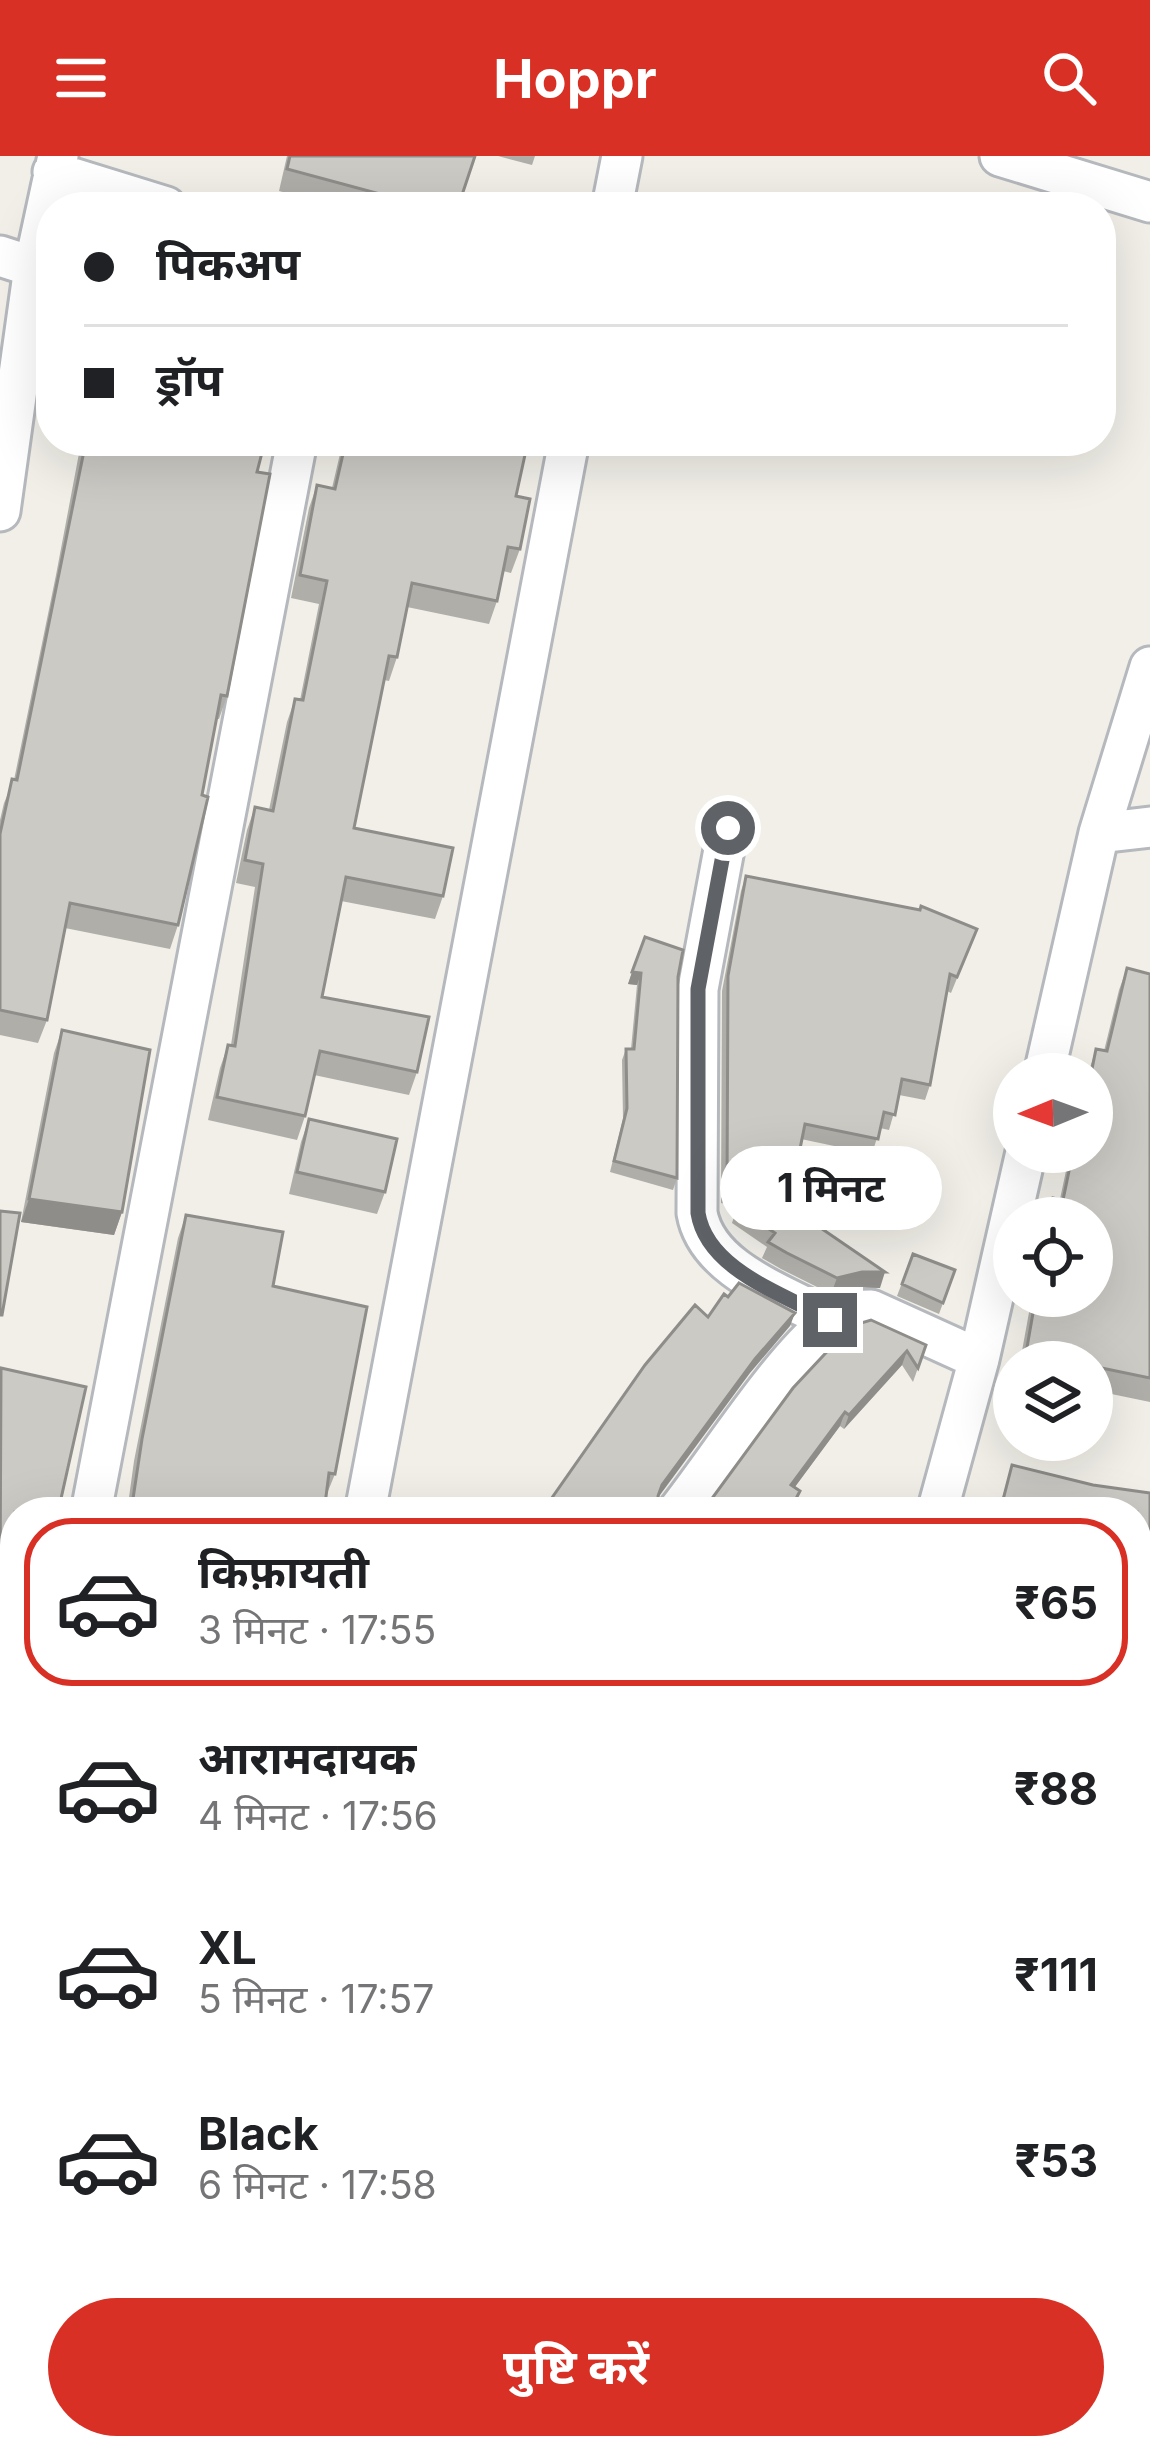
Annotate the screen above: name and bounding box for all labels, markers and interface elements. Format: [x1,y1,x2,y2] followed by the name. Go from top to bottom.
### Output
[48,45,114,111] icon: menu
[1036,45,1102,111] icon: search
[493,46,657,111] text: Hoppr
[156,236,300,291] text: पिकअप
[156,352,223,407] text: ड्रॉप
[701,801,755,855] route start
[993,1053,1113,1173] north arrow
[993,1053,1113,1461] map controls
[719,1146,941,1230] callout: 1 मिनट
[777,1164,885,1211] text: 1 मिनट
[993,1197,1113,1317] button: locate
[803,1293,857,1347] route end
[993,1341,1113,1461] button: layers
[198,1544,369,1599] text: किफ़ायती
[54,1548,162,1656] icon: car
[1014,1575,1098,1630] text: ₹65
[198,1606,436,1653] text: 3 मिनट · 17:55
[198,1730,416,1785] text: आरामदायक
[54,1734,162,1842] icon: car
[1014,1761,1098,1816] text: ₹88
[198,1792,438,1839] text: 4 मिनट · 17:56
[54,1920,162,2028] icon: car
[198,1920,257,1975] text: XL
[1014,1947,1098,2002] text: ₹111
[198,1975,434,2022] text: 5 मिनट · 17:57
[54,2106,162,2214] icon: car
[198,2106,319,2161] text: Black
[1014,2133,1098,2188] text: ₹53
[198,2161,437,2208] text: 6 मिनट · 17:58
[48,2298,1104,2436] button: पुष्टि करें

